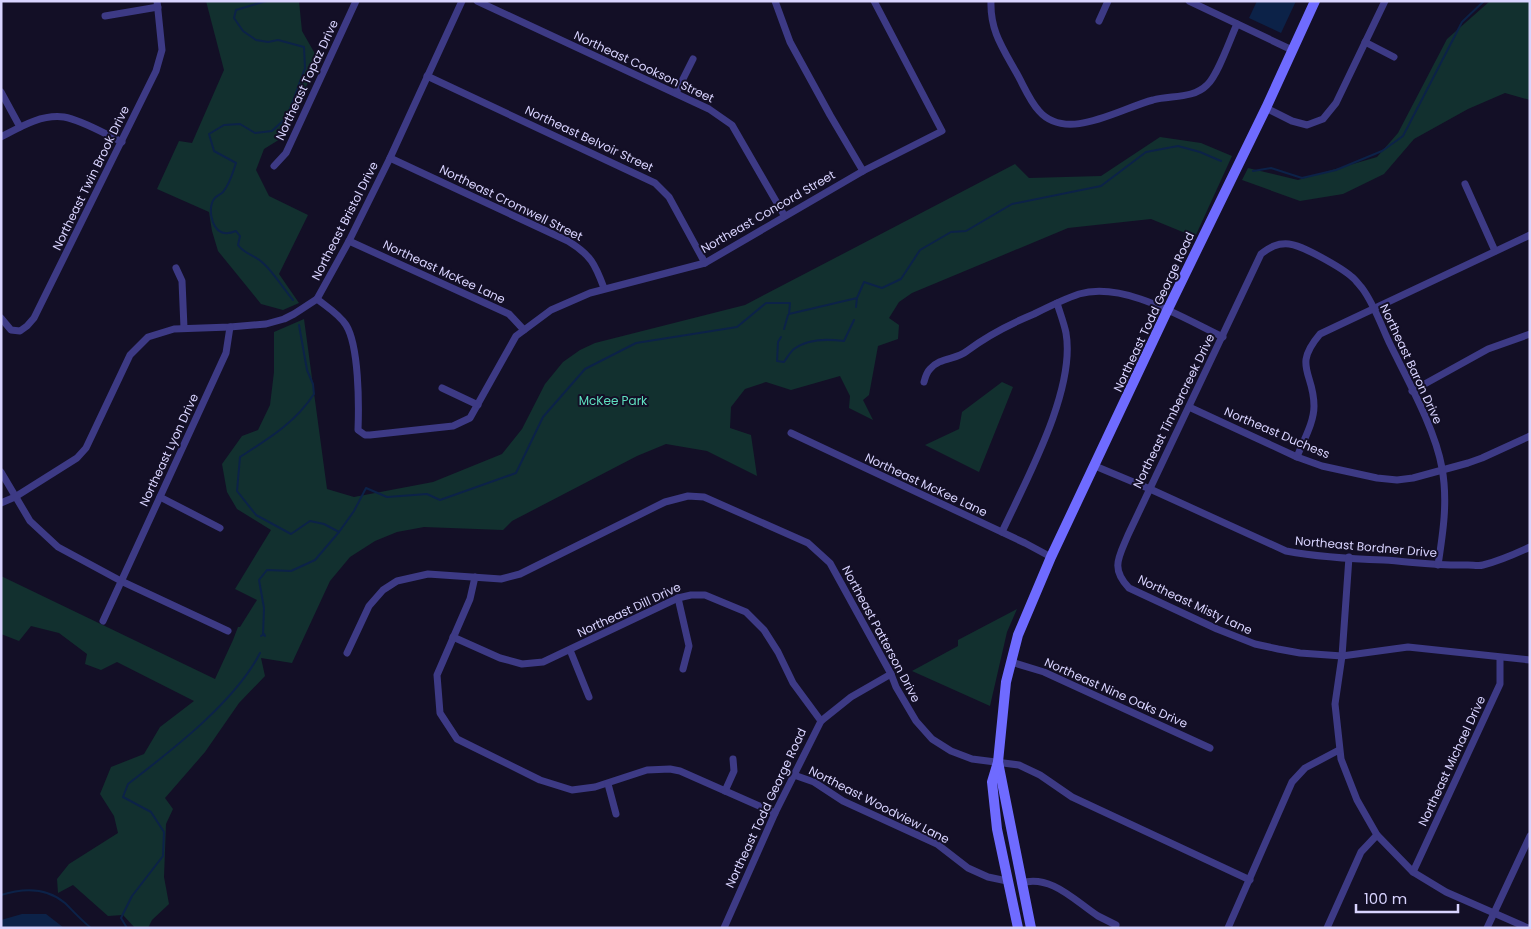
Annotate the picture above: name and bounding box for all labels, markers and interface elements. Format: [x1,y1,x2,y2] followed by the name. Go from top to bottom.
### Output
[271,17,342,143] street label: Northeast Topaz Drive
[571,27,717,107] street label: Northeast Cookson Street
[522,101,656,176] street label: Northeast Belvoir Street
[48,103,133,253] street label: Northeast Twin Brook Drive
[307,158,382,283] street label: Northeast Bristol Drive
[437,160,586,245] street label: Northeast Cromwell Street
[697,166,838,257] street label: Northeast Concord Street
[1109,229,1198,394] street label: Northeast Todd George Road
[380,236,508,307] street label: Northeast McKee Lane
[1376,301,1447,427] street label: Northeast Baron Drive
[1129,331,1218,491] street label: Northeast Timbercreek Drive
[135,391,202,509] street label: Northeast Lyon Drive
[579,392,648,409] park label: McKee Park
[1222,403,1333,462] street label: Northeast Duchess
[862,449,990,520] street label: Northeast McKee Lane
[1294,532,1438,561] street label: Northeast Bordner Drive
[838,562,925,705] street label: Northeast Patterson Drive
[1135,571,1255,639] street label: Northeast Misty Lane
[574,578,683,641] street label: Northeast Dill Drive
[1042,653,1190,732] street label: Northeast Nine Oaks Drive
[1414,693,1489,829] street label: Northeast Michael Drive
[721,725,810,890] street label: Northeast Todd George Road
[806,762,953,847] street label: Northeast Woodview Lane
[1356,882,1458,914] scale bar
[1364,888,1407,909] text: 100 m

